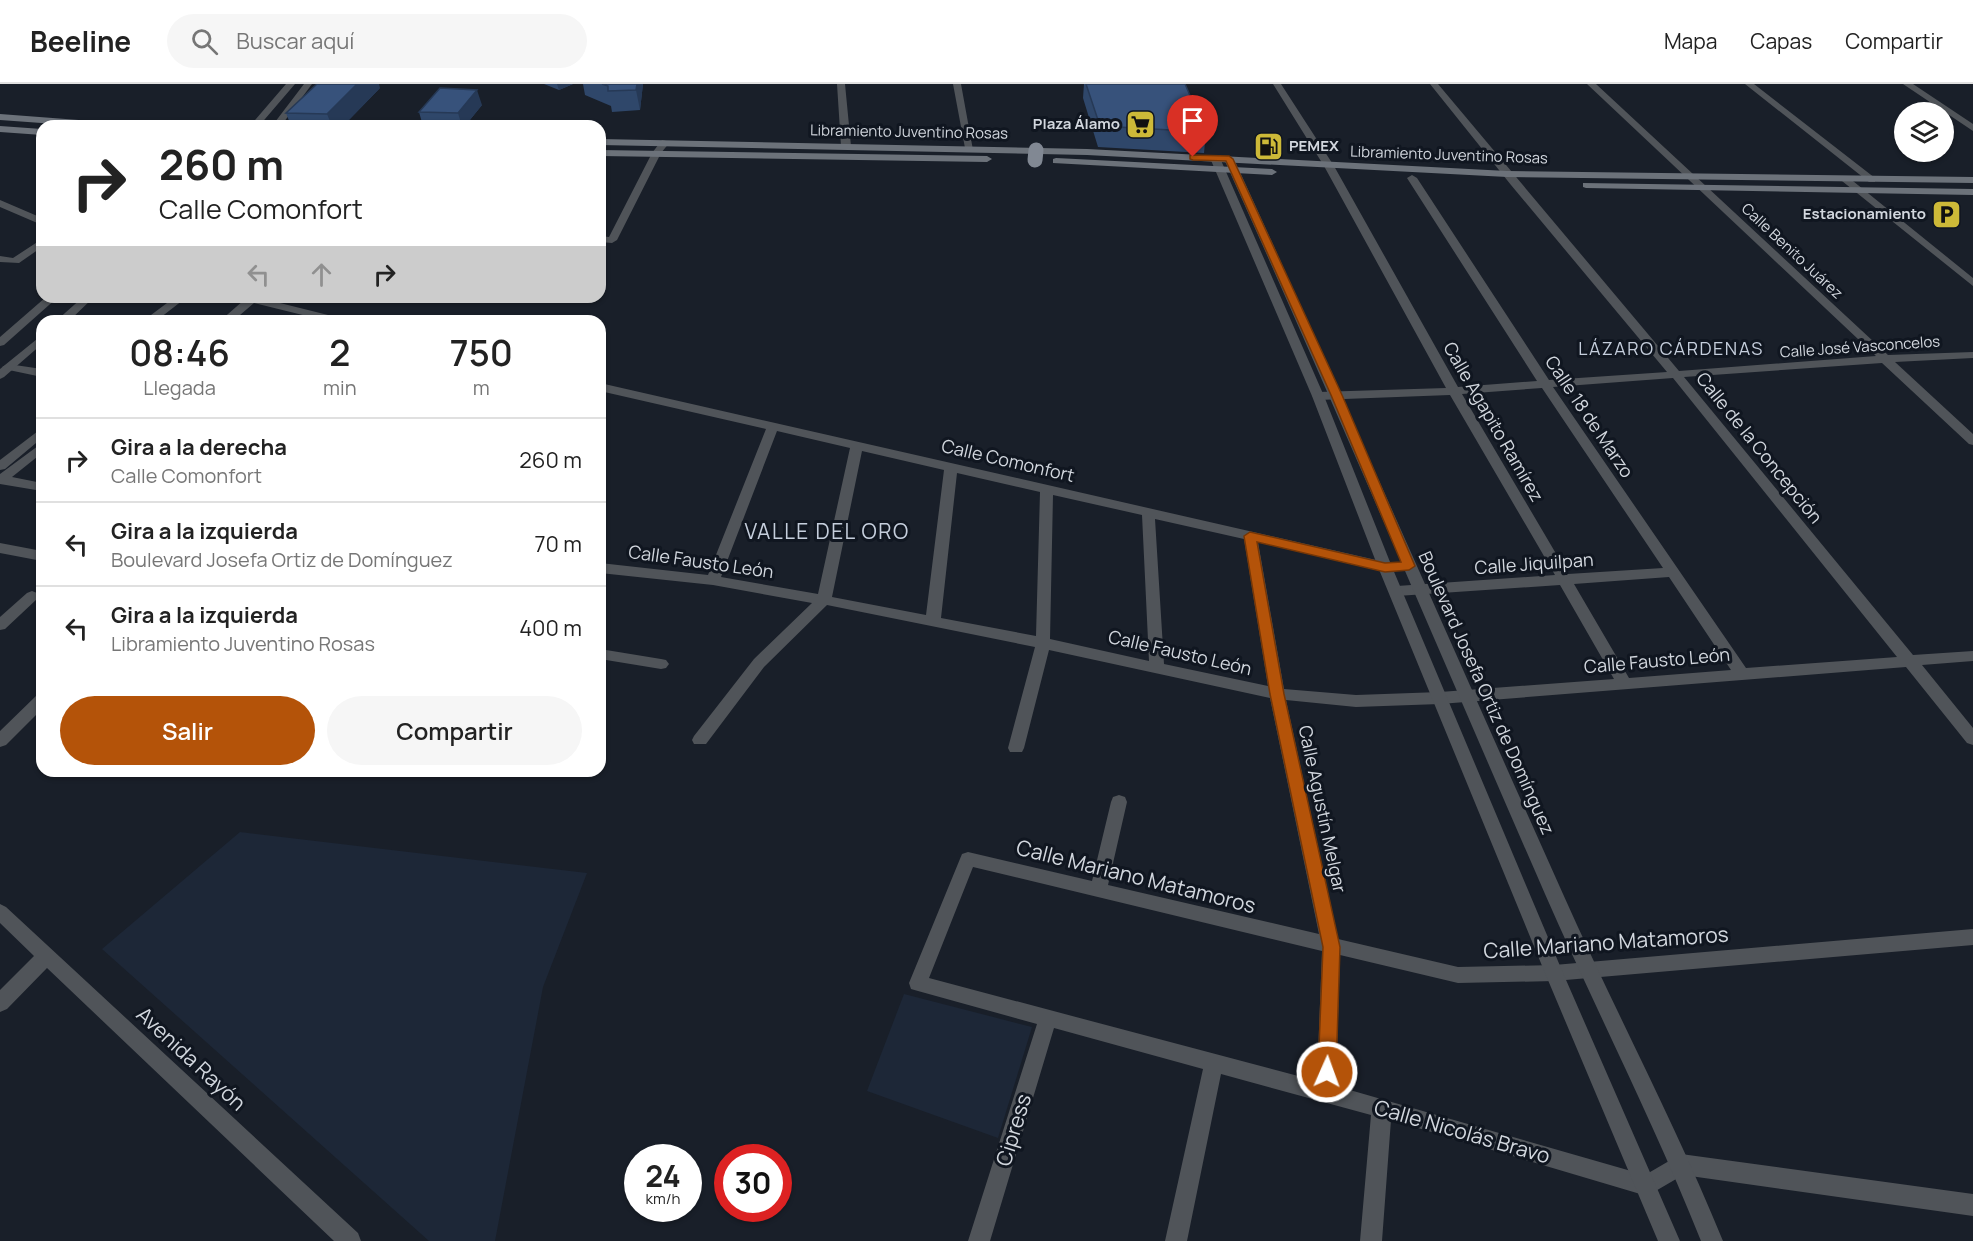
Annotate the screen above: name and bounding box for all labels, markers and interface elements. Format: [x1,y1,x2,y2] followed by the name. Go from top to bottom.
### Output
[167,14,587,68] search box
[30,22,131,60] text: Beeline
[188,25,221,58] icon: search
[236,26,354,56] text: Buscar aquí
[1664,27,1717,55] text: Mapa
[1750,27,1812,55] text: Capas
[1845,27,1943,55] text: Compartir
[1167,95,1218,157] pin
[1894,102,1954,162] map controls
[1894,102,1954,162] button: layers
[1176,104,1209,137] icon: arrive
[1125,108,1157,140] supermarket icon: Plaza Álamo
[1033,113,1120,134] place label: Plaza Álamo
[810,119,1008,144] street label: Libramiento Juventino Rosas
[1252,130,1284,162] fuel station icon: PEMEX
[159,135,284,193] text: 260 m
[1289,135,1339,156] place label: PEMEX
[1350,141,1548,168] street label: Libramiento Juventino Rosas
[60,144,138,222] icon: right
[159,190,363,227] text: Calle Comonfort
[1737,198,1848,303] street label: Calle Benito Juárez
[1931,198,1963,230] parking icon: Estacionamiento
[1803,203,1926,224] place label: Estacionamiento
[242,258,275,291] icon: left
[305,258,338,291] icon: ahead
[368,258,401,291] icon: right
[129,328,230,377] text: 08:46
[329,328,350,377] text: 2
[450,328,513,377] text: 750
[1779,330,1941,363] street label: Calle José Vasconcelos
[1578,336,1764,360] district label: LÁZARO CÁRDENAS
[1438,337,1549,506] street label: Calle Agapito Ramírez
[1540,351,1640,482] street label: Calle 18 de Marzo
[1691,367,1828,528] street label: Calle de la Concepción
[143,374,216,401] text: Llegada
[323,374,357,401] text: min
[473,374,490,401] text: m
[111,432,287,462] text: Gira a la derecha
[939,433,1077,487] street label: Calle Comonfort
[60,444,93,477] icon: right
[519,445,582,475] text: 260 m
[111,462,262,489] text: Calle Comonfort
[111,516,298,546] text: Gira a la izquierda
[744,517,910,545] district label: VALLE DEL ORO
[60,528,93,561] icon: left
[534,529,582,559] text: 70 m
[627,539,775,583] street label: Calle Fausto León
[111,546,453,573] text: Boulevard Josefa Ortiz de Domínguez
[1413,547,1560,838] street label: Boulevard Josefa Ortiz de Domínguez
[1474,547,1594,579] street label: Calle Jiquilpan
[111,600,298,630] text: Gira a la izquierda
[60,612,93,645] icon: left
[519,613,582,643] text: 400 m
[1106,624,1254,680] street label: Calle Fausto León
[111,630,375,657] text: Libramiento Juventino Rosas
[1583,642,1731,678] street label: Calle Fausto León
[60,696,315,765] button: Salir
[327,696,582,765] button: Compartir
[1294,723,1353,895] street label: Calle Agustín Melgar
[1014,833,1259,919] street label: Calle Mariano Matamoros
[1482,919,1729,965] street label: Calle Mariano Matamoros
[131,1000,252,1116] street label: Avenida Rayón
[1295,1040,1359,1104] position arrow
[989,1090,1037,1169] street label: Cipress
[1371,1093,1553,1170] street label: Calle Nicolás Bravo
[714,1144,792,1222] speed limit sign: 30
[645,1155,681,1196] text: 24
[646,1188,680,1209] text: km/h

